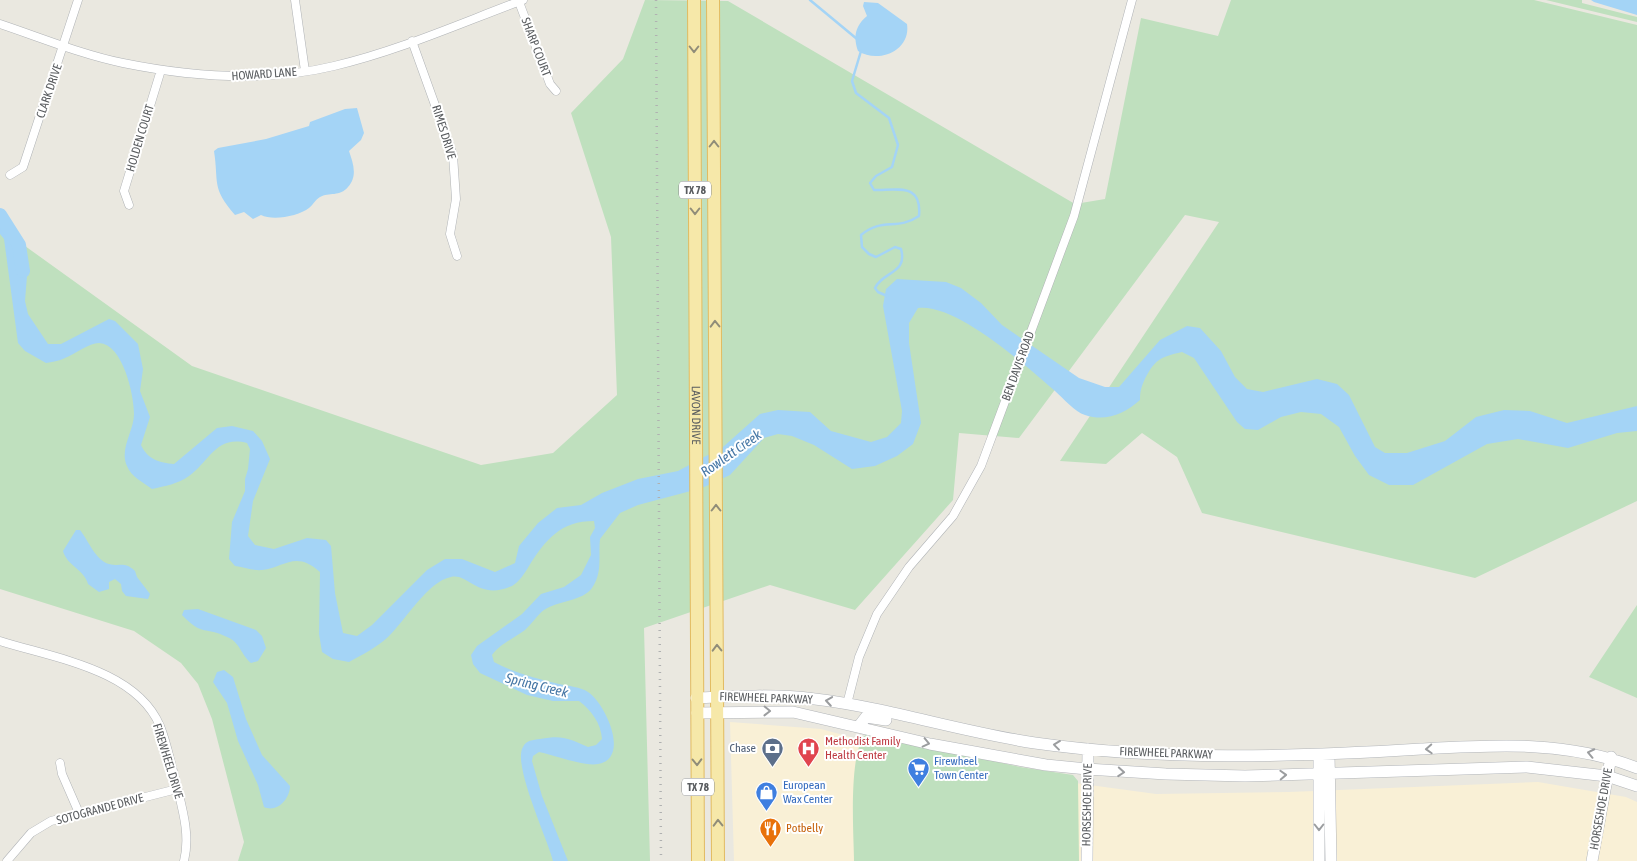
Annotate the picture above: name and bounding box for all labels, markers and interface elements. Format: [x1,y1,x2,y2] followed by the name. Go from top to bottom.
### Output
[518,16,554,79] street label: SHARP COURT
[689,45,699,53] one-way arrow
[33,62,65,120] street label: CLARK DRIVE
[231,65,297,83] street label: HOWARD LANE
[123,102,157,173] street label: HOLDEN COURT
[429,103,459,161] street label: RIMES DRIVE
[709,139,719,147] one-way arrow
[679,182,711,198] road number: TX 78
[690,208,700,215] one-way arrow
[710,319,720,327] one-way arrow
[999,329,1037,403] street label: BEN DAVIS ROAD
[689,386,703,444] street label: LAVON DRIVE
[698,426,765,480] water label: Rowlett Creek
[711,503,721,511] one-way arrow
[712,643,722,651] one-way arrow
[503,669,571,701] water label: Spring Creek
[719,689,814,707] street label: FIREWHEEL PARKWAY
[824,697,833,707] one-way arrow
[763,706,771,716] one-way arrow
[150,722,186,800] street label: FIREWHEEL DRIVE
[825,734,901,762] place label: Methodist Family Health Center
[760,736,784,767] bank icon: Chase
[797,736,821,767] hospital icon: Methodist Family Health Center
[921,737,930,748] one-way arrow
[1053,740,1061,751] one-way arrow
[730,741,756,755] place label: Chase
[1424,743,1432,754] one-way arrow
[1119,744,1214,762] street label: FIREWHEEL PARKWAY
[1586,748,1595,759] one-way arrow
[934,754,988,782] place label: Firewheel Town Center
[906,756,930,787] supermarket icon: Firewheel Town Center
[692,758,702,766] one-way arrow
[1079,764,1095,846] street label: HORSESHOE DRIVE
[1117,766,1125,777] one-way arrow
[1587,767,1615,851] street label: HORSESHOE DRIVE
[1279,769,1287,780] one-way arrow
[783,778,833,806] place label: European Wax Center
[682,779,714,796] road number: TX 78
[755,780,779,811] shop icon: European Wax Center
[55,791,145,827] street label: SOTOGRANDE DRIVE
[758,816,782,847] restaurant icon: Potbelly
[713,818,723,826] one-way arrow
[786,821,823,835] place label: Potbelly
[1314,823,1324,831] one-way arrow

